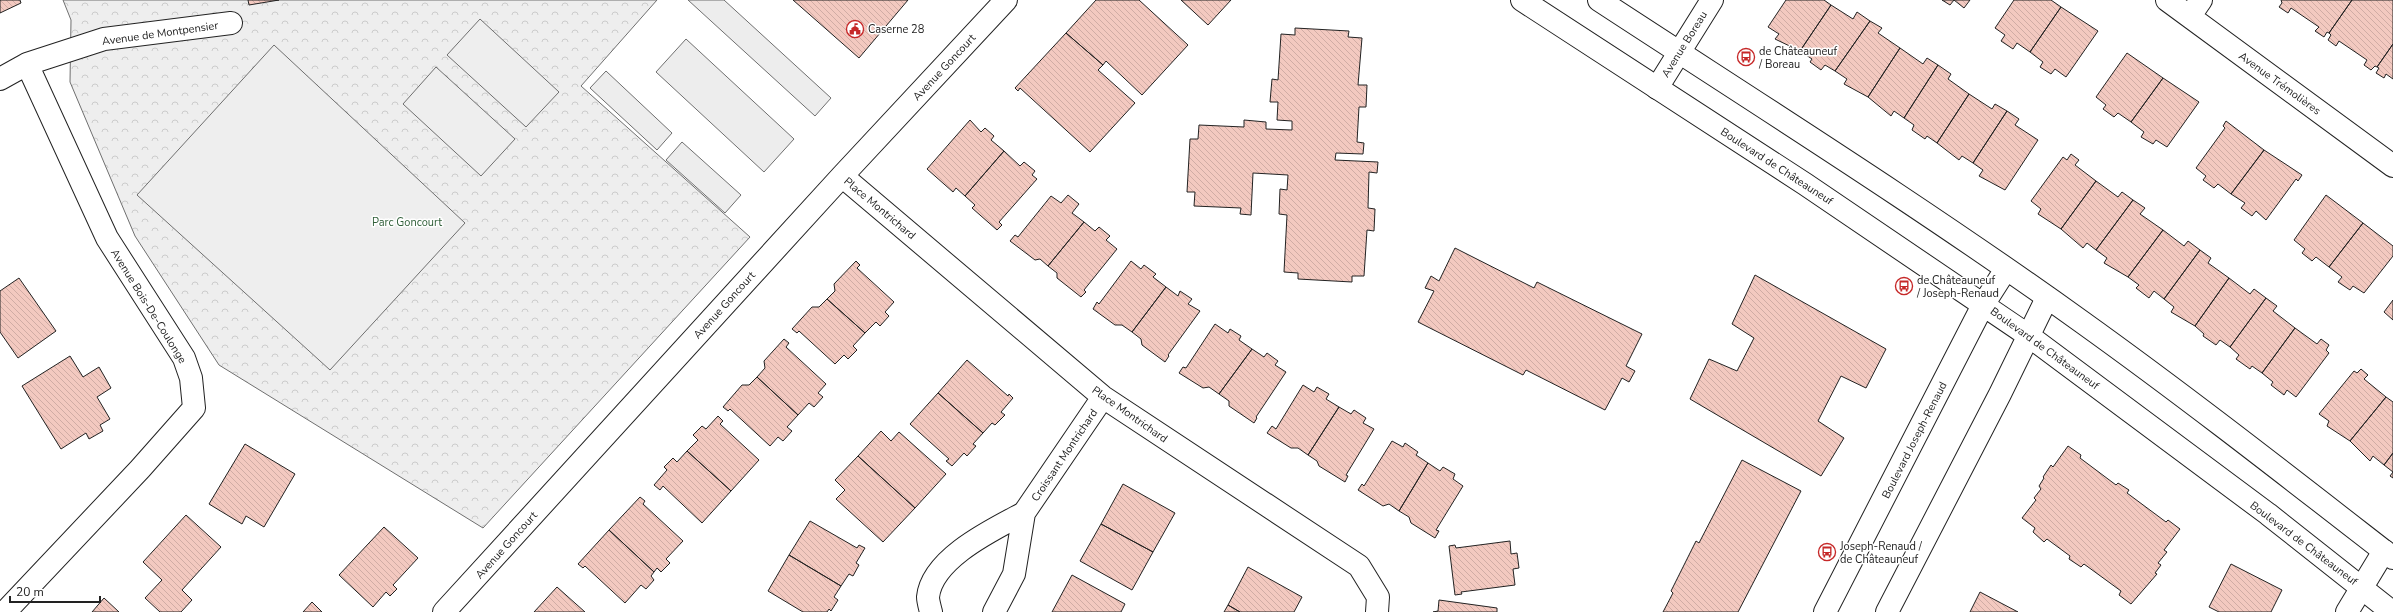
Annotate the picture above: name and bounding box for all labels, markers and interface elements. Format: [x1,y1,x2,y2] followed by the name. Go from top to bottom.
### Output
[1658,8,1711,80] street label: Avenue Boreau
[101,18,219,49] street label: Avenue de Montpensier
[845,19,865,39] public building icon: Caserne 28
[868,22,925,37] place label: Caserne 28
[910,31,979,104] street label: Avenue Goncourt
[1758,44,1837,72] place label: de Châteauneuf / Boreau
[1736,47,1756,67] bus stop icon: de Châteauneuf / Boreau
[2236,49,2324,118] street label: Avenue Trémolières
[1718,124,1836,209] street label: Boulevard de Châteauneuf
[841,174,919,243] street label: Place Montrichard
[372,215,442,230] park label: Parc Goncourt
[107,246,190,366] street label: Avenue Bois-De-Coulonge
[690,268,759,342] street label: Avenue Goncourt
[1916,273,1999,301] place label: de Châteauneuf / Joseph-Renaud
[1894,276,1914,296] bus stop icon: de Châteauneuf / Joseph-Renaud
[1987,304,2103,393] street label: Boulevard de Châteauneuf
[1878,379,1950,501] street label: Boulevard Joseph-Renaud
[1089,383,1171,446] street label: Place Montrichard
[1028,406,1101,505] street label: Croissant Montrichard
[2247,498,2361,589] street label: Boulevard de Châteauneuf
[472,508,541,582] street label: Avenue Goncourt
[1839,539,1923,567] place label: Joseph-Renaud / de Châteauneuf
[1817,542,1837,562] bus stop icon: Joseph-Renaud / de Châteauneuf
[10,578,100,604] scale bar
[16,584,44,600] text: 20 m

